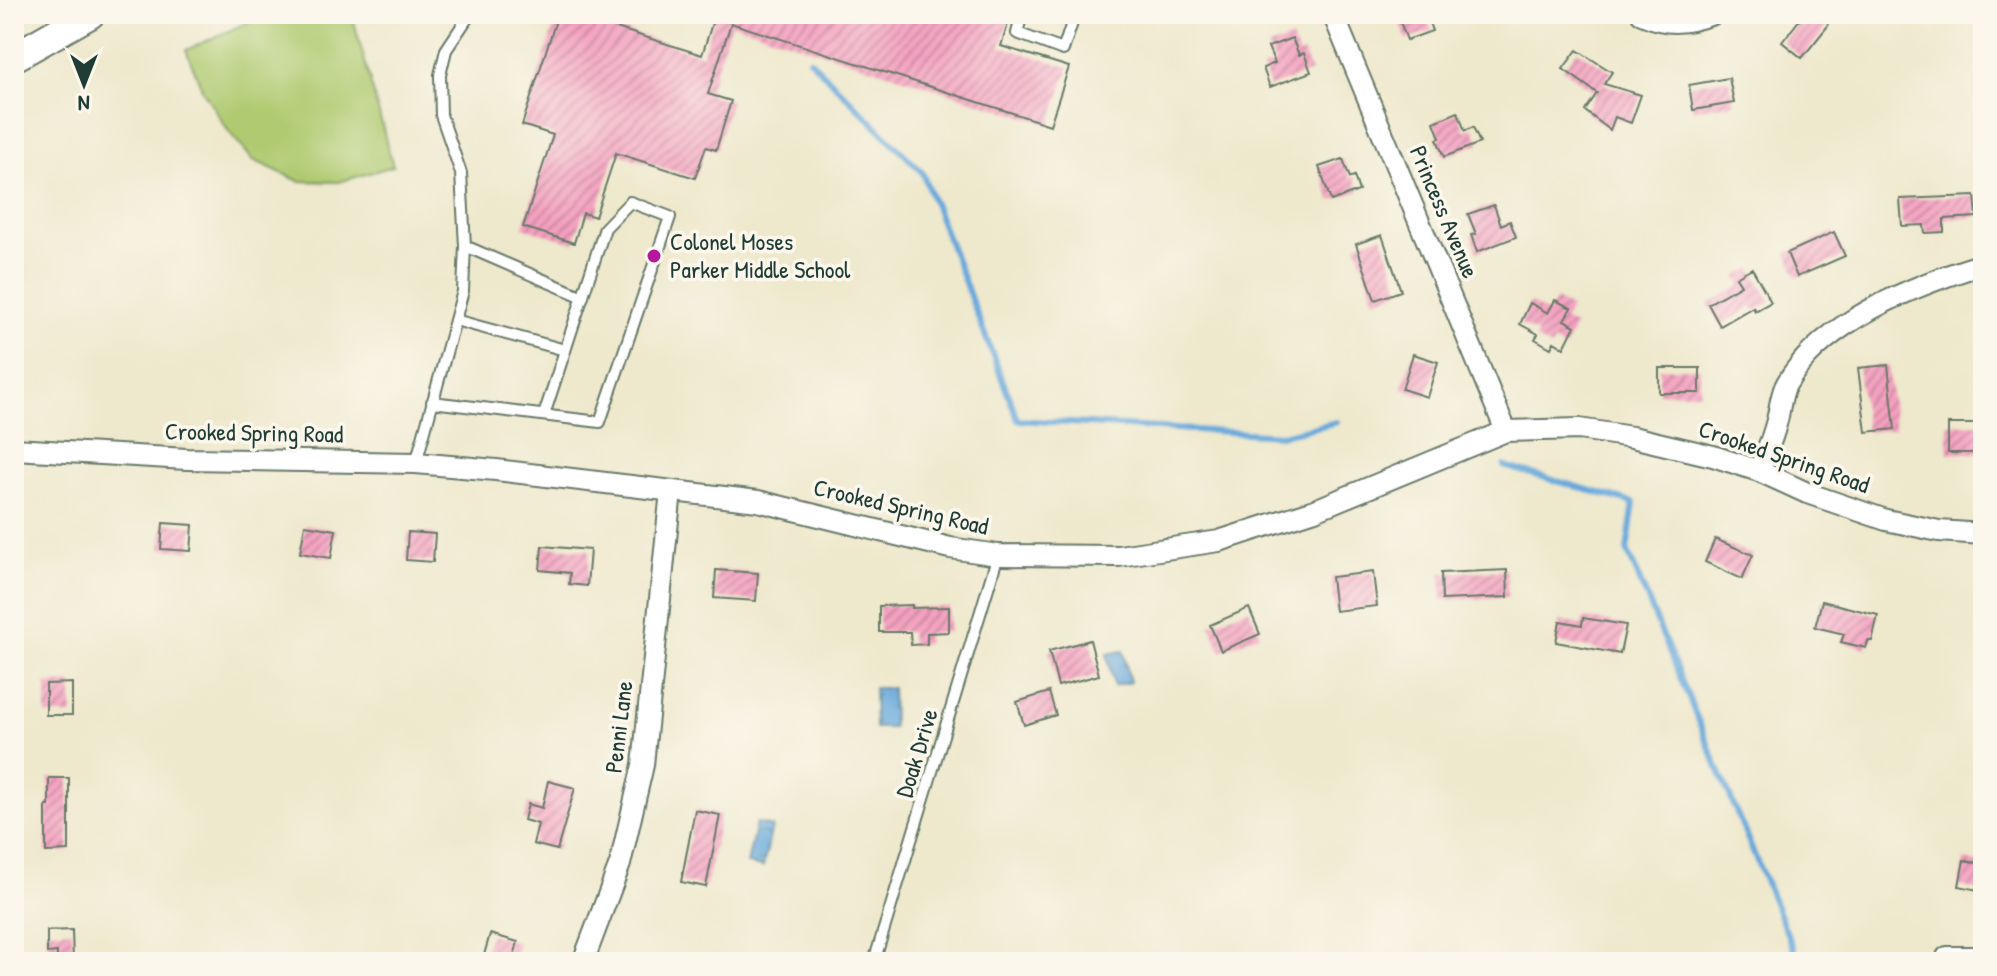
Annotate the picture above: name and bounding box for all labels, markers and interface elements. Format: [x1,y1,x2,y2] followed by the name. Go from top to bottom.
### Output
[44,44,124,124] north arrow
[78,89,90,119] text: N
[1403,141,1487,283] street label: Princess Avenue
[670,225,851,285] place label: Colonel Moses Parker Middle School
[645,247,663,265] marker: Colonel Moses Parker Middle School
[1695,412,1874,500] street label: Crooked Spring Road
[165,414,343,450] street label: Crooked Spring Road
[811,470,992,542] street label: Crooked Spring Road
[596,679,640,775] street label: Penni Lane
[887,704,945,801] street label: Doak Drive

